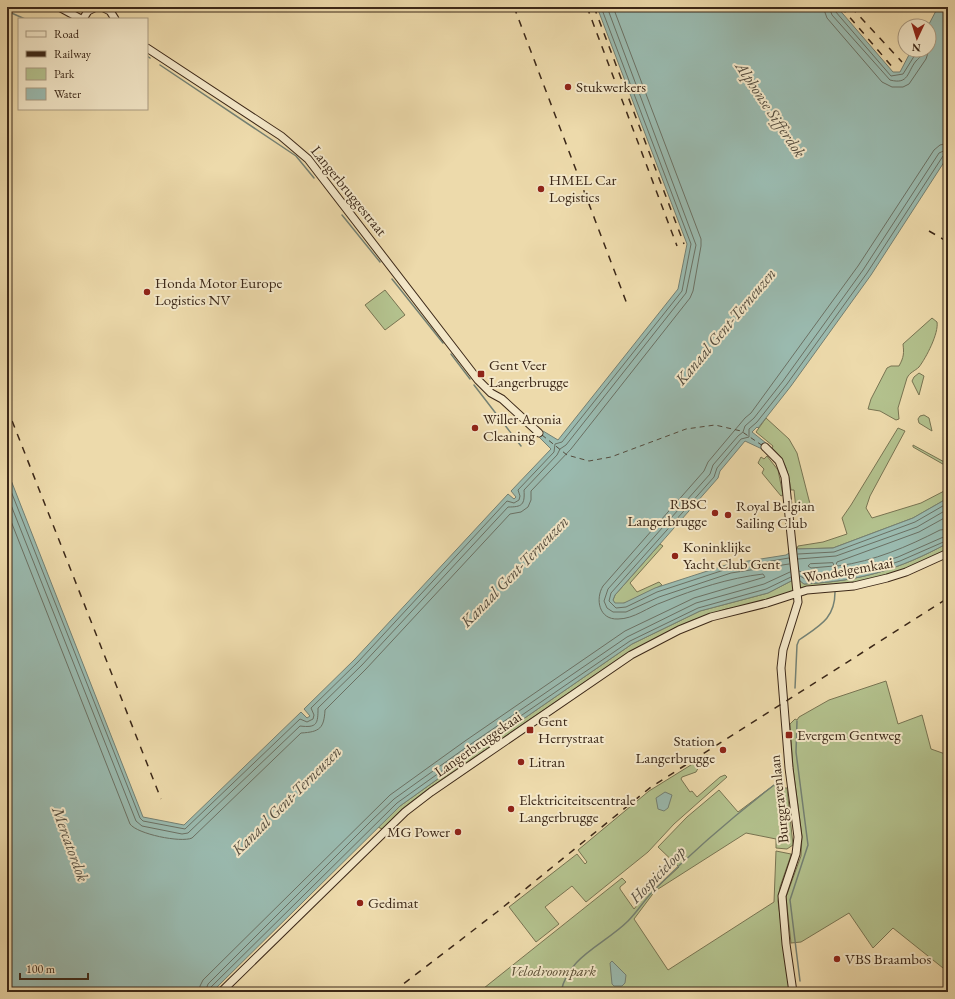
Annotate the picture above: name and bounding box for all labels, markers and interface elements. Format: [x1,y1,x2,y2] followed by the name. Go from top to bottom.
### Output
[18,18,148,110] legend
[897,18,937,58] north arrow
[54,26,80,42] text: Road
[911,41,921,55] text: N
[54,46,92,62] text: Railway
[730,56,811,162] water label: Alphonse Sifferdok
[54,66,75,82] text: Park
[576,77,646,96] place label: Stukwerkers
[563,82,573,92] marker: Stukwerkers
[54,86,81,102] text: Water
[307,142,392,240] street label: Langerbruggestraat
[549,170,617,206] place label: HMEL Car Logistics
[536,184,546,194] marker: HMEL Car Logistics
[670,263,781,390] water label: Kanaal Gent-Terneuzen
[155,273,282,309] place label: Honda Motor Europe Logistics NV
[142,287,152,297] marker: Honda Motor Europe Logistics NV
[489,355,569,391] place label: Gent Veer Langerbrugge
[476,369,486,379] marker: Gent Veer Langerbrugge
[483,409,562,445] place label: Willer Aronia Cleaning
[470,423,480,433] marker: Willer Aronia Cleaning
[627,494,707,530] place label: RBSC Langerbrugge
[736,496,815,532] place label: Royal Belgian Sailing Club
[710,508,720,518] marker: RBSC Langerbrugge
[723,510,733,520] marker: Royal Belgian Sailing Club
[455,511,573,632] water label: Kanaal Gent-Terneuzen
[683,537,780,573] place label: Koninklijke Yacht Club Gent
[670,551,680,561] marker: Koninklijke Yacht Club Gent
[801,552,895,587] street label: Wondelgemkaai
[430,706,525,781] street label: Langerbruggekaai
[538,711,604,747] place label: Gent Herrystraat
[525,725,535,735] marker: Gent Herrystraat
[797,725,901,744] place label: Evergem Gentweg
[784,730,794,740] marker: Evergem Gentweg
[635,731,715,767] place label: Station Langerbrugge
[226,741,346,860] water label: Kanaal Gent-Terneuzen
[718,745,728,755] marker: Station Langerbrugge
[529,752,565,771] place label: Litran
[764,754,793,844] street label: Burggravenlaan
[516,757,526,767] marker: Litran
[519,790,636,826] place label: Elektriciteitscentrale Langerbrugge
[47,803,94,885] water label: Mercatordok
[506,804,516,814] marker: Elektriciteitscentrale Langerbrugge
[387,822,450,841] place label: MG Power
[453,827,463,837] marker: MG Power
[624,841,690,908] water label: Hospicieloop
[368,893,419,912] place label: Gedimat
[355,898,365,908] marker: Gedimat
[845,949,931,968] place label: VBS Braambos
[832,954,842,964] marker: VBS Braambos
[20,955,88,981] scale bar
[26,961,56,977] text: 100 m
[510,961,596,980] park label: Velodroompark

